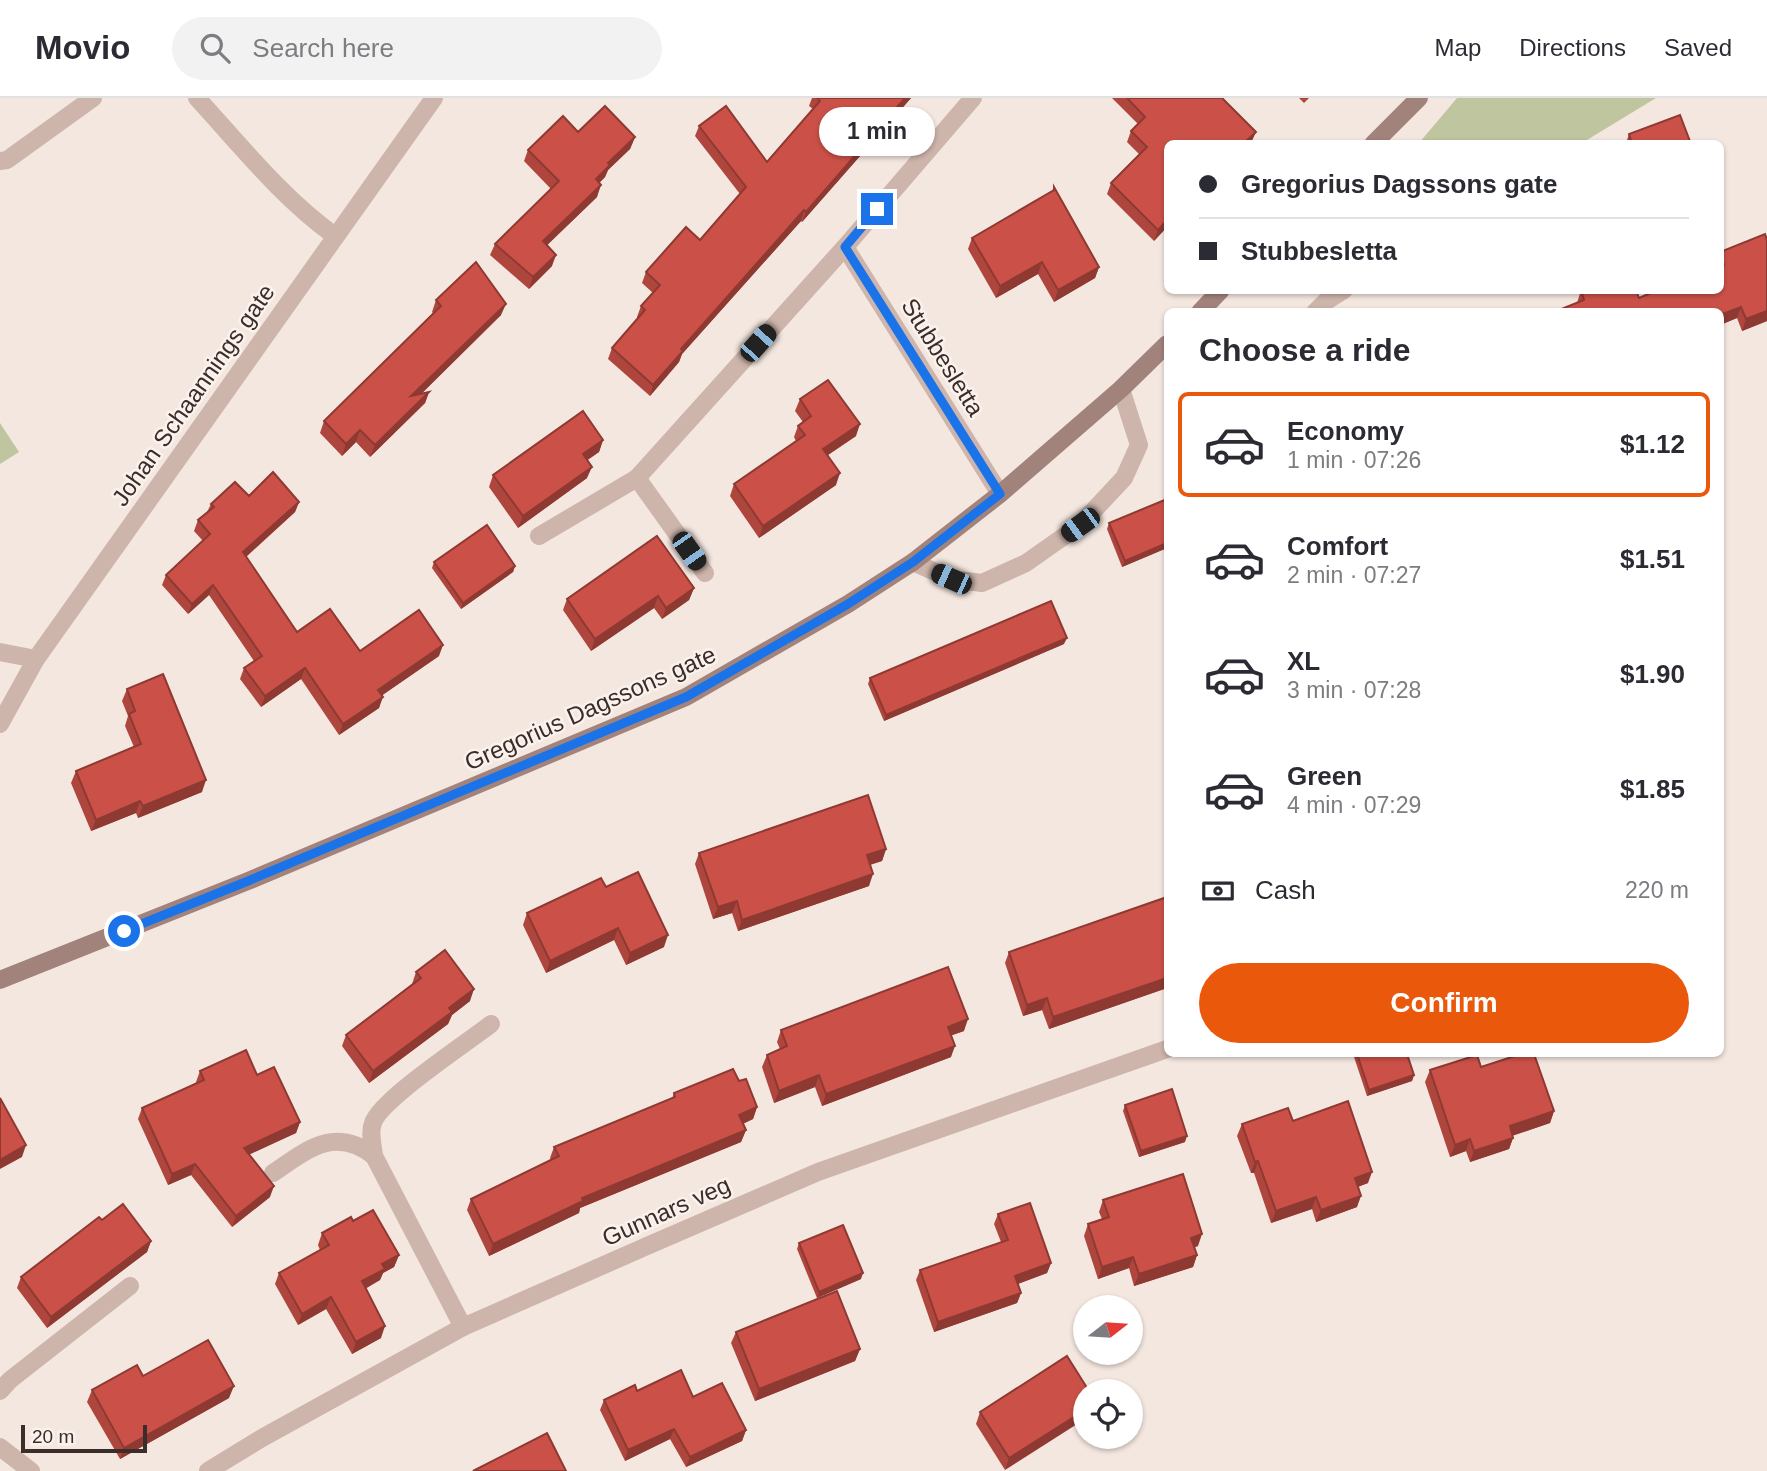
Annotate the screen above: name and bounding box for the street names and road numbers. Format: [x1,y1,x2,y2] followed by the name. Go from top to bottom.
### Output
[106,279,280,511] street label: Johan Schaannings gate
[896,293,990,421] street label: Stubbesletta
[460,640,720,776] street label: Gregorius Dagssons gate
[598,1171,734,1251] street label: Gunnars veg

